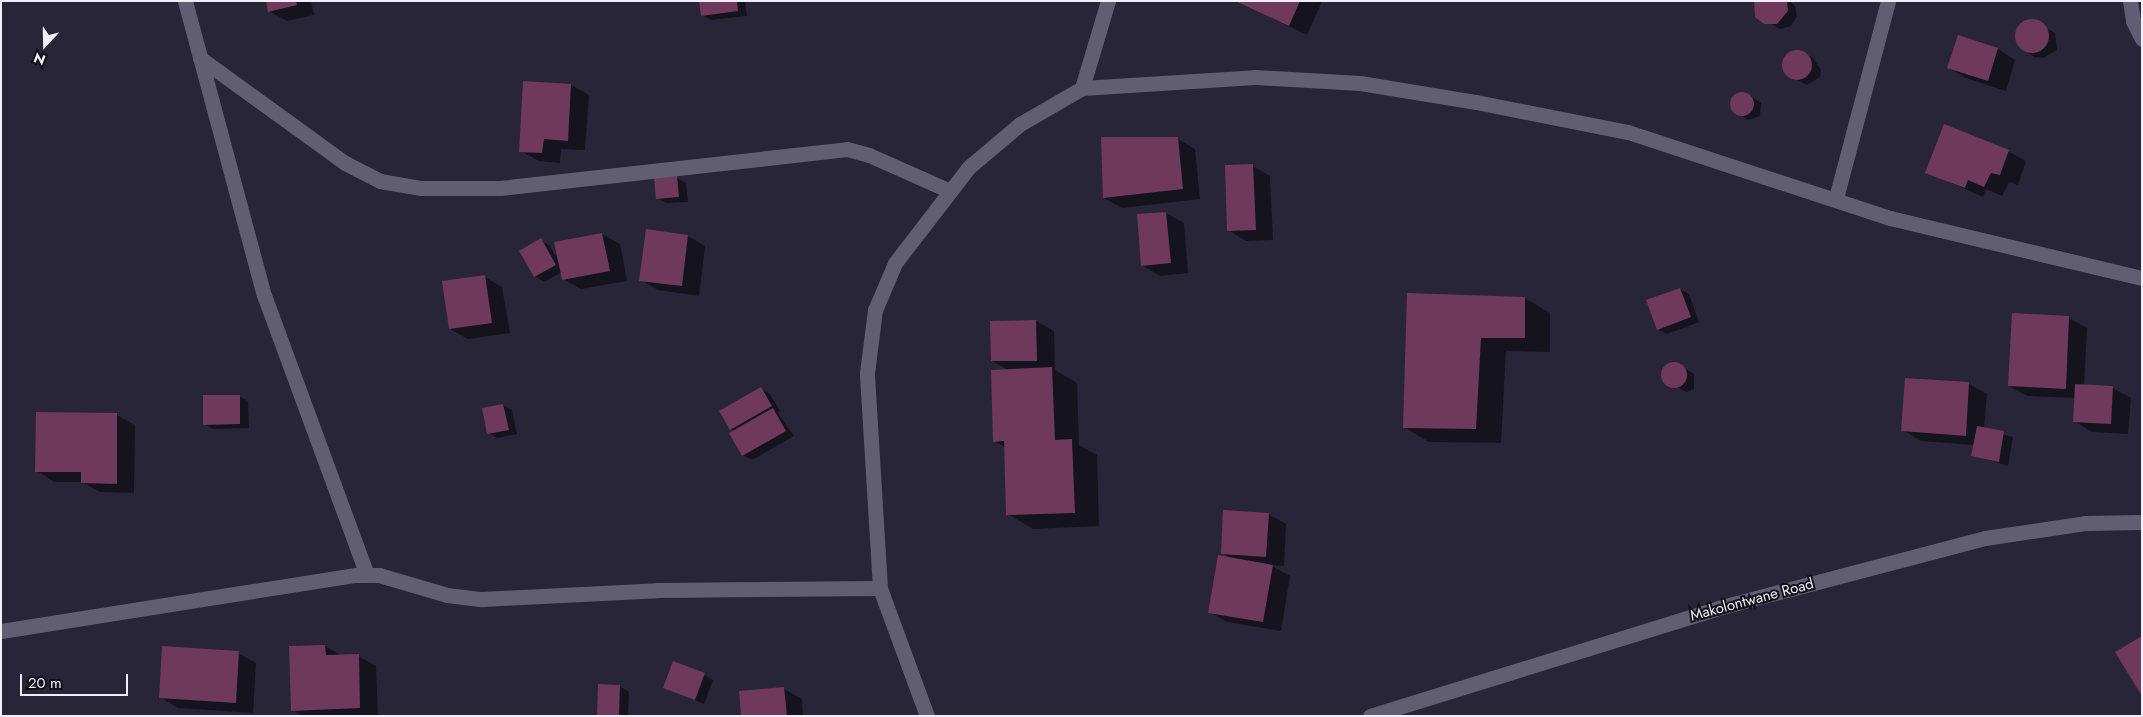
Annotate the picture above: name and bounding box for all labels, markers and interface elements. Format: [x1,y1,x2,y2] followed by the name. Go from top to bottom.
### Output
[20,20,70,70] north arrow
[31,48,48,70] text: N
[1688,575,1816,625] street label: Makolontwane Road
[22,664,130,696] scale bar
[28,672,62,694] text: 20 m

